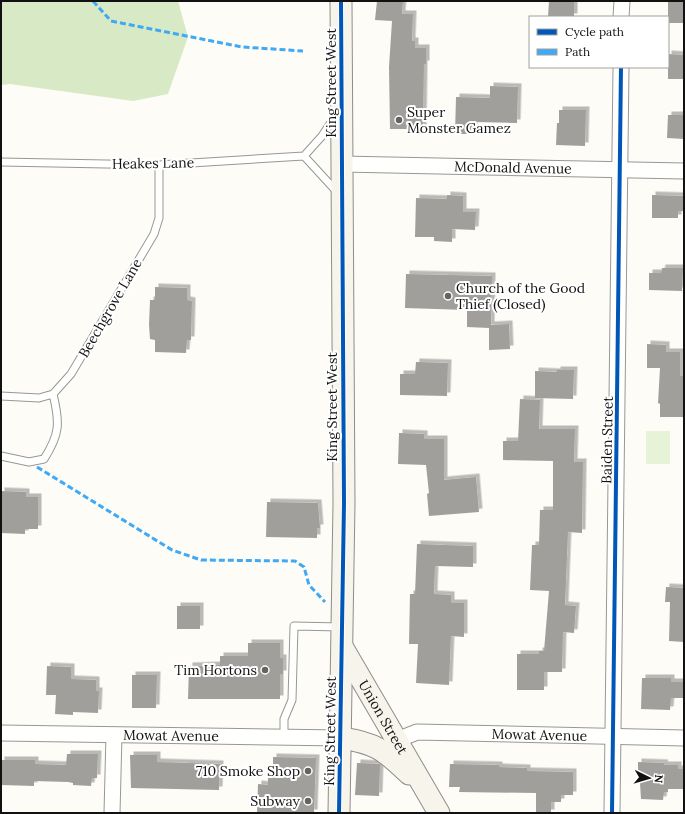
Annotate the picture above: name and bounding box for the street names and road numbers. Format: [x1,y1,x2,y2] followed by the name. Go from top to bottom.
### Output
[322,28,340,138] street label: King Street West
[112,153,195,173] street label: Heakes Lane
[454,157,572,178] street label: McDonald Avenue
[74,255,146,361] street label: Beechgrove Lane
[323,352,341,462] street label: King Street West
[597,395,617,484] street label: Baiden Street
[320,675,340,786] street label: King Street West
[355,677,412,758] street label: Union Street
[491,725,588,745] street label: Mowat Avenue
[123,726,219,745] street label: Mowat Avenue

